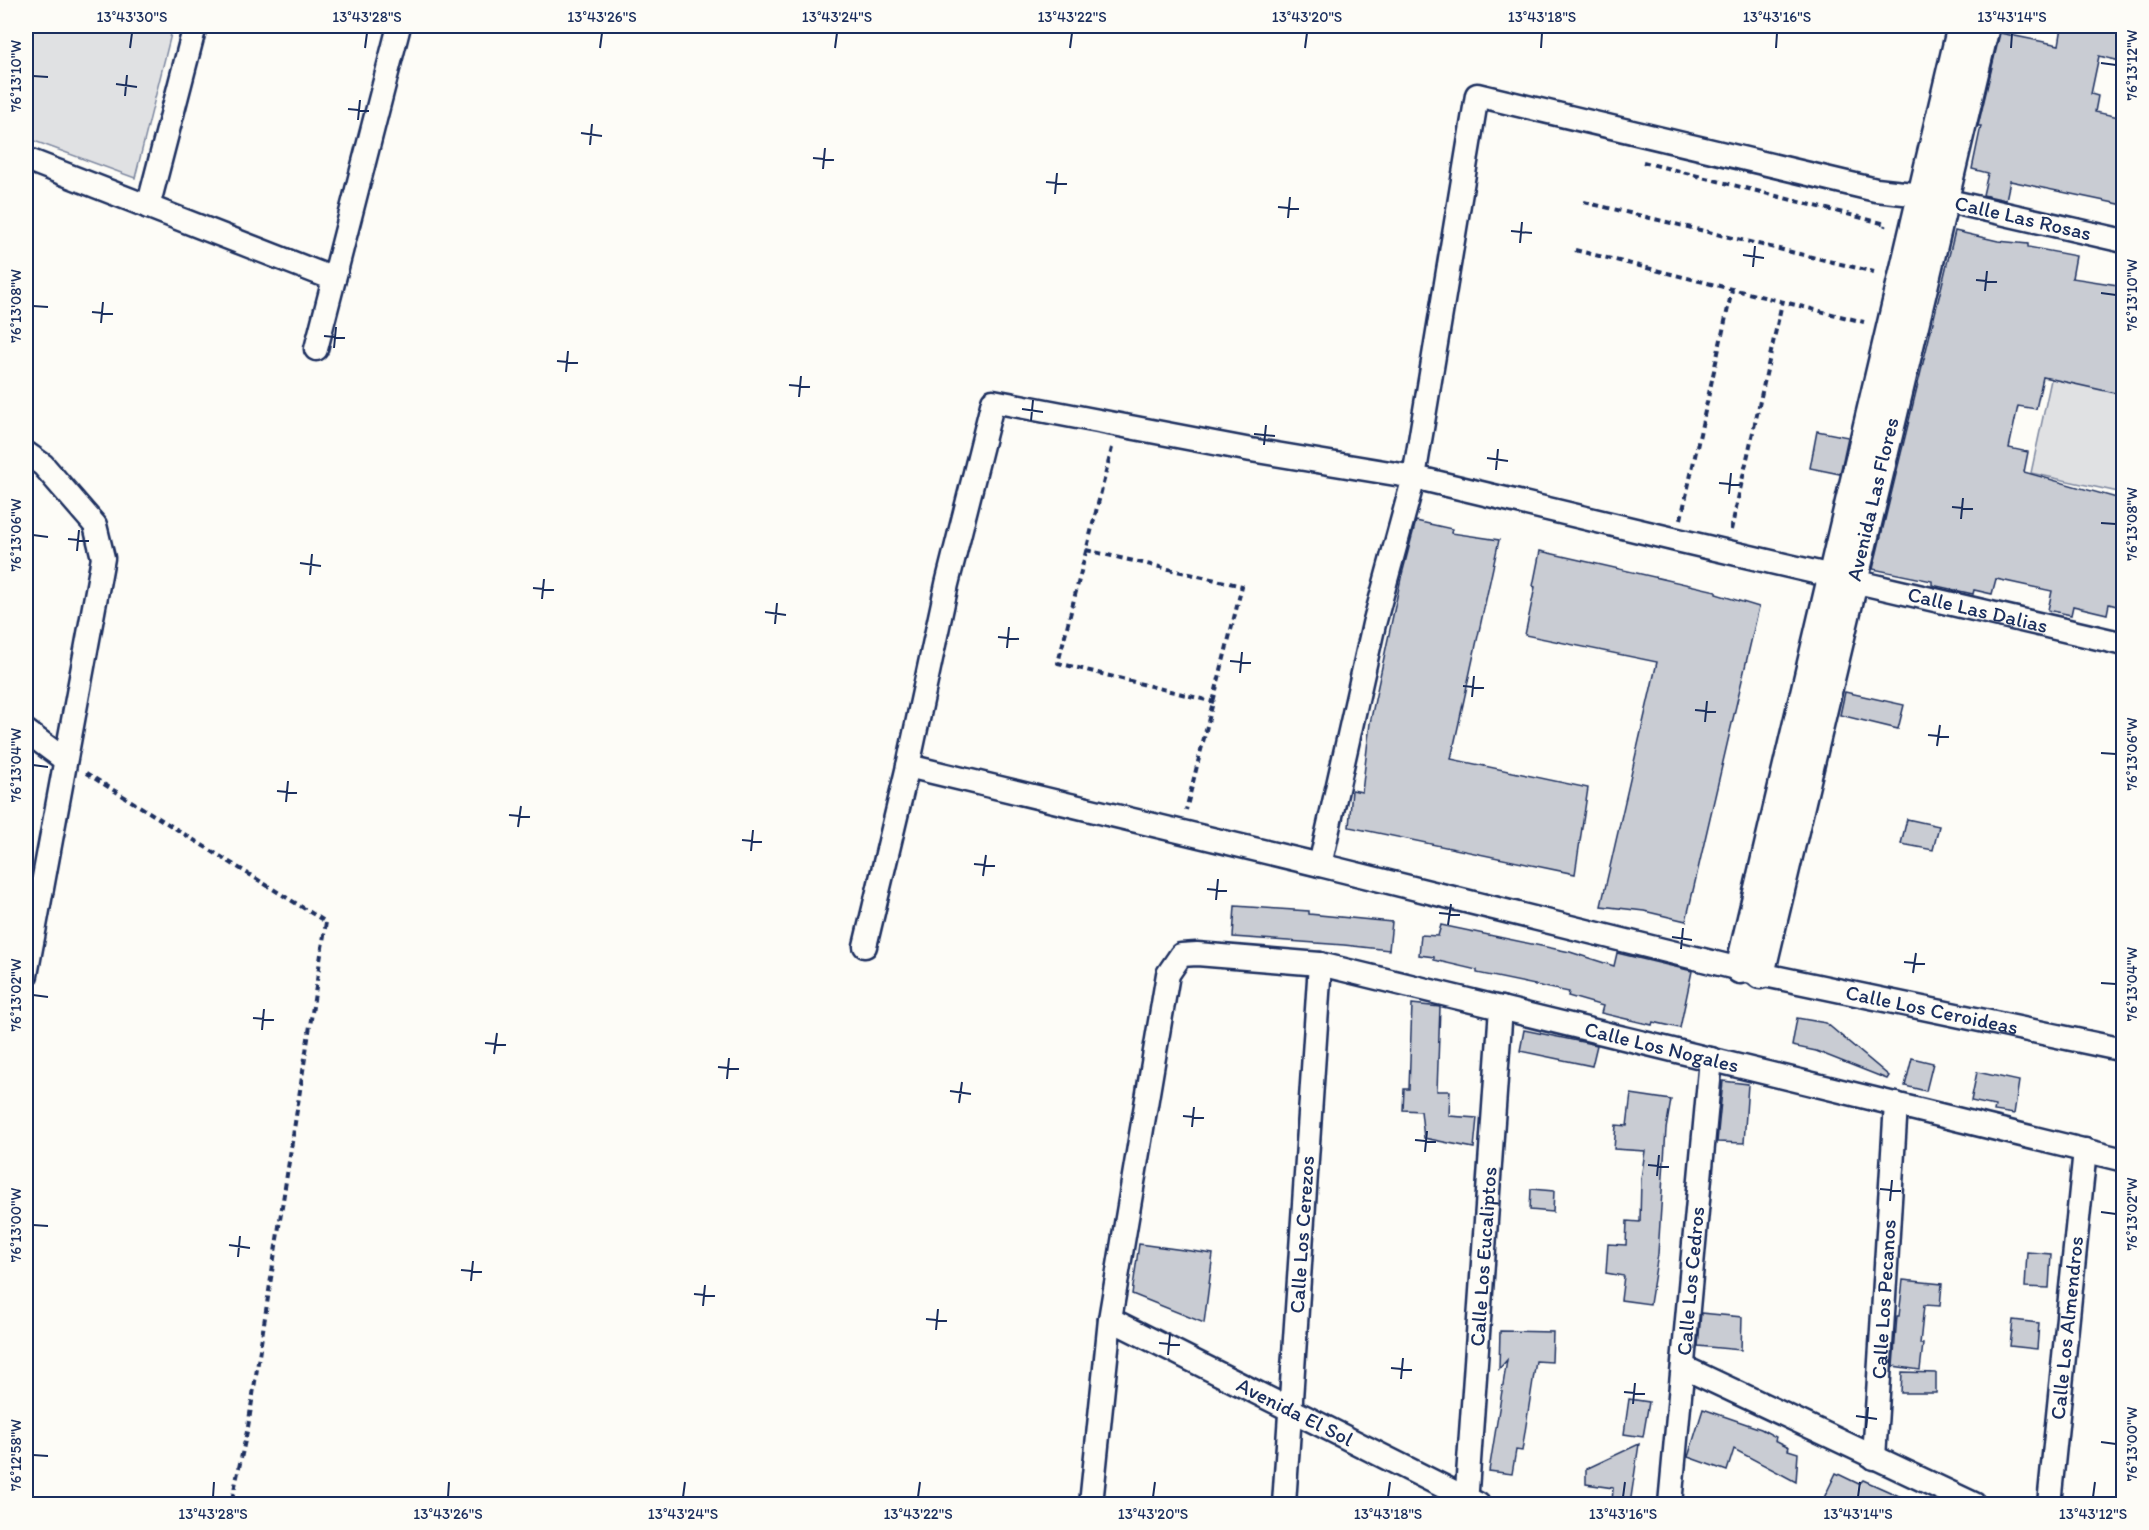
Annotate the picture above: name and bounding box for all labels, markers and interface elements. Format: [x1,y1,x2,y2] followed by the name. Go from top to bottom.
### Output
[97,8,167,26] text: 13°43'30"S
[332,8,402,26] text: 13°43'28"S
[567,8,637,26] text: 13°43'26"S
[802,8,872,26] text: 13°43'24"S
[1037,8,1107,26] text: 13°43'22"S
[1272,8,1342,26] text: 13°43'20"S
[1508,8,1576,26] text: 13°43'18"S
[1743,8,1811,26] text: 13°43'16"S
[1977,8,2047,26] text: 13°43'14"S
[2123,29,2141,100] text: 76°13'12"W
[7,40,25,112] text: 76°13'10"W
[1952,190,2094,245] street label: Calle Las Rosas
[2123,259,2141,331] text: 76°13'10"W
[7,269,25,343] text: 76°13'08"W
[1841,415,1904,583] street label: Avenida Las Flores
[2123,487,2141,561] text: 76°13'08"W
[7,498,25,572] text: 76°13'06"W
[1905,581,2050,638] street label: Calle Las Dalias
[2123,717,2141,791] text: 76°13'06"W
[7,728,25,802] text: 76°13'04"W
[2123,947,2141,1021] text: 76°13'04"W
[7,958,25,1032] text: 76°13'02"W
[1844,979,2021,1040] street label: Calle Los Ceroideas
[1582,1016,1742,1078] street label: Calle Los Nogales
[1284,1155,1319,1314] street label: Calle Los Cerezos
[1464,1166,1502,1347] street label: Calle Los Eucaliptos
[2123,1177,2141,1251] text: 76°13'02"W
[7,1188,25,1262] text: 76°13'00"W
[1671,1205,1709,1357] street label: Calle Los Cedros
[1866,1218,1901,1380] street label: Calle Los Pecanos
[2045,1235,2088,1421] street label: Calle Los Almendros
[1233,1372,1358,1451] street label: Avenida El Sol
[2123,1407,2141,1481] text: 76°13'00"W
[7,1419,25,1491] text: 76°12'58"W
[178,1505,248,1523] text: 13°43'28"S
[413,1505,483,1523] text: 13°43'26"S
[648,1505,718,1523] text: 13°43'24"S
[883,1505,953,1523] text: 13°43'22"S
[1118,1505,1188,1523] text: 13°43'20"S
[1354,1505,1422,1523] text: 13°43'18"S
[1589,1505,1657,1523] text: 13°43'16"S
[1823,1505,1893,1523] text: 13°43'14"S
[2059,1505,2127,1523] text: 13°43'12"S

